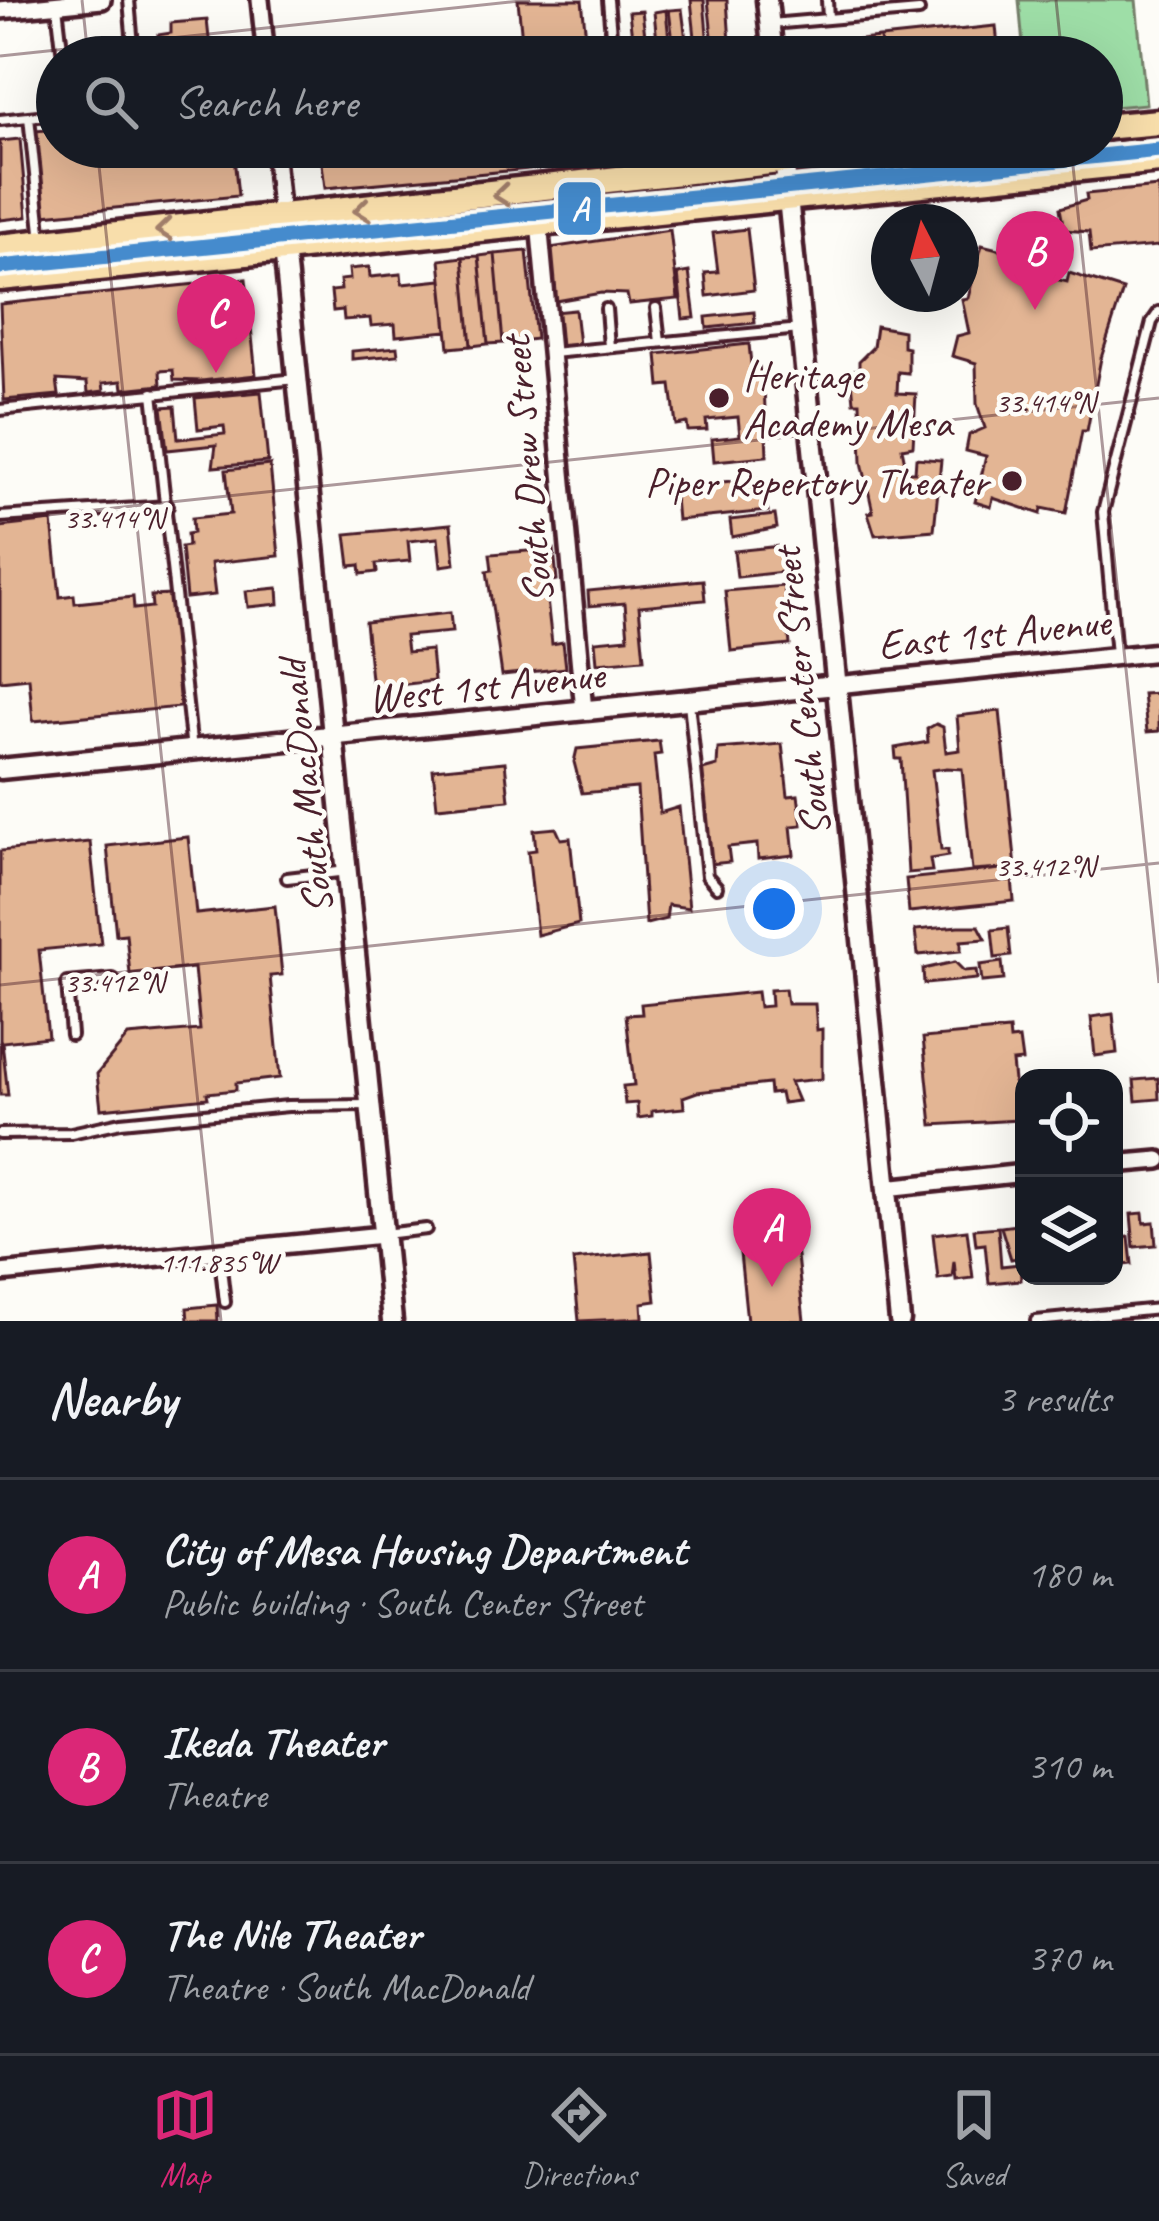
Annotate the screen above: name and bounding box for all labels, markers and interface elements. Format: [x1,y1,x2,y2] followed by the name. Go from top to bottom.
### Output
[36,36,1123,168] search box
[78,69,144,135] icon: search
[174,74,357,131] text: Search here
[556,180,603,237] line badge: A
[492,182,511,207] one-way arrow
[572,188,591,230] text: A
[352,197,372,223] one-way arrow
[871,204,979,312] north arrow
[996,211,1074,310] pin: B
[154,217,173,242] one-way arrow
[177,274,255,373] pin: C
[489,330,566,606] street label: South Drew Street
[743,349,955,450] place label: Heritage Academy Mesa
[995,383,1100,421] text: 33.414°N
[706,385,732,411] marker: Heritage Academy Mesa
[645,456,992,509] place label: Piper Repertory Theater
[999,468,1025,494] marker: Piper Repertory Theater
[64,499,169,537] text: 33.414°N
[760,541,843,839] street label: South Center Street
[876,595,1115,672] street label: East 1st Avenue
[366,648,609,725] street label: West 1st Avenue
[265,652,345,916] street label: South MacDonald
[995,847,1100,885] text: 33.412°N
[744,879,804,939] your location
[64,963,169,1001] text: 33.412°N
[1015,1069,1123,1285] map controls
[1015,1069,1123,1177] button: locate
[1015,1177,1123,1285] button: layers
[733,1188,811,1287] pin: A
[159,1243,282,1281] text: 111.835°W
[48,1367,176,1431] text: Nearby
[997,1375,1111,1424] text: 3 results
[162,1522,686,1579] text: City of Mesa Housing Department
[77,1550,97,1599] text: A
[1027,1550,1111,1599] text: 180 m
[162,1579,642,1628] text: Public building · South Center Street
[162,1714,384,1771] text: Ikeda Theater
[77,1742,97,1791] text: B
[1027,1742,1111,1791] text: 310 m
[162,1771,267,1820] text: Theatre
[162,1906,420,1963] text: The Nile Theater
[78,1934,96,1983] text: C
[1027,1934,1111,1983] text: 370 m
[162,1963,530,2012] text: Theatre · South MacDonald
[152,2082,218,2196] tab: Map
[522,2082,637,2196] tab: Directions
[941,2082,1007,2196] tab: Saved

